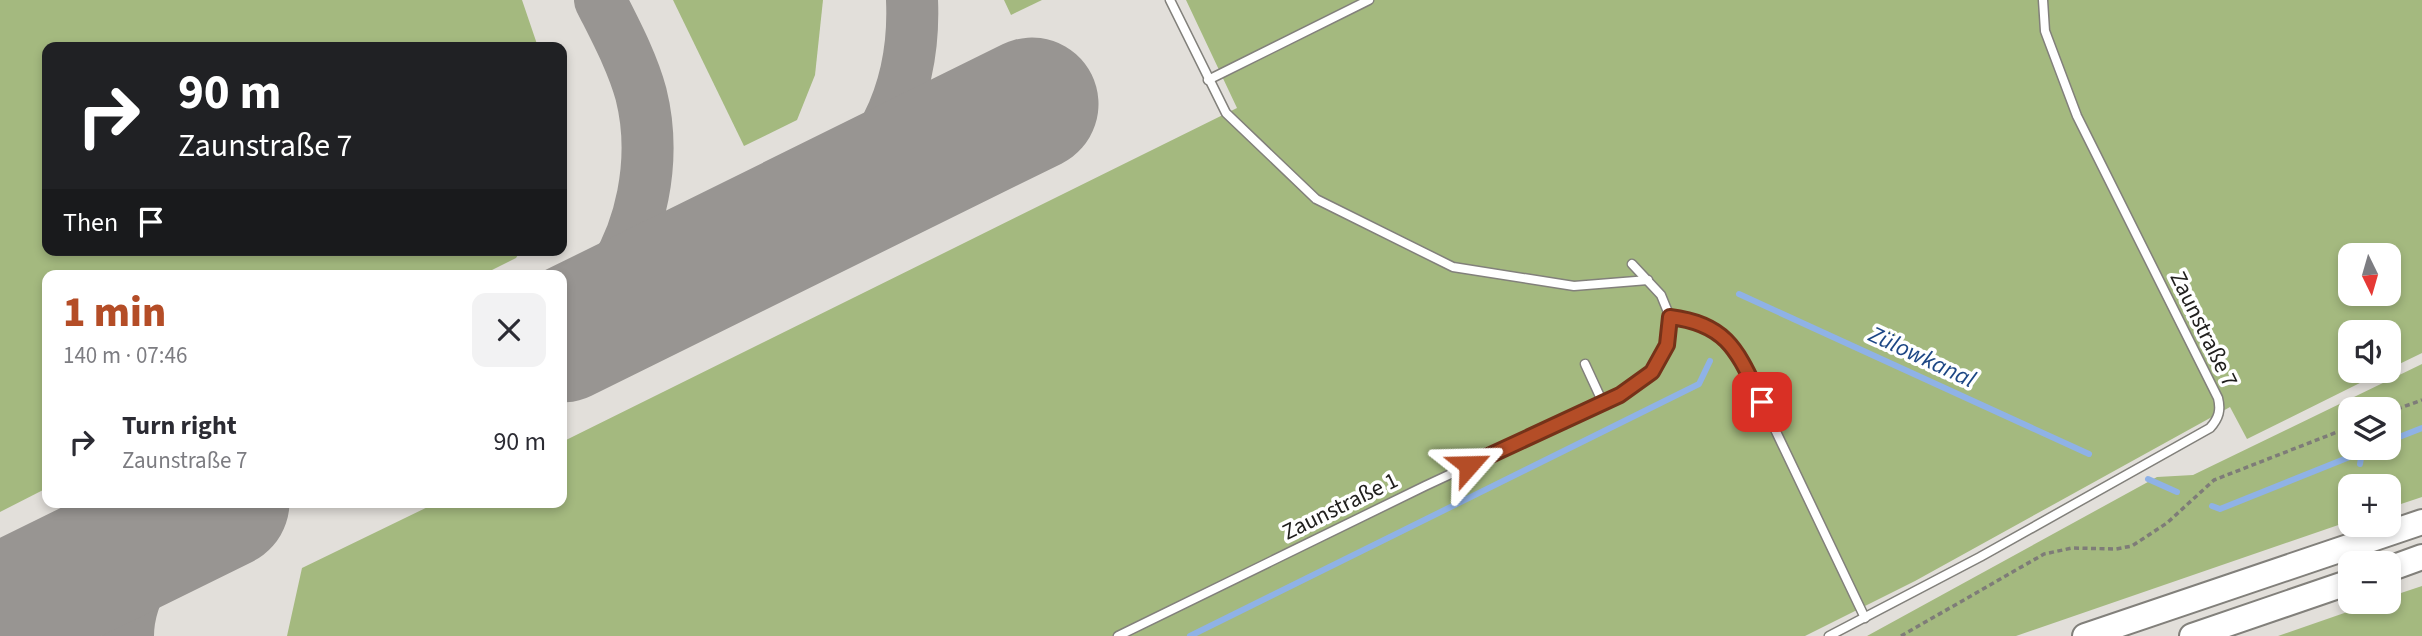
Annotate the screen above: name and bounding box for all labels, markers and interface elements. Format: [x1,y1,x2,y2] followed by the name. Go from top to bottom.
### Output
[178,58,282,128] text: 90 m
[63,70,154,161] icon: right
[178,123,352,169] text: Zaunstraße 7
[132,203,170,241] icon: arrive
[63,204,118,241] text: Then
[2338,243,2401,306] north arrow
[2338,243,2401,614] map controls
[2162,265,2246,393] street label: Zaunstraße 7
[63,283,166,343] text: 1 min
[472,293,546,367] button: close
[1862,317,1981,397] water label: Zülowkanal
[2338,320,2401,383] button: sound
[63,339,187,372] text: 140 m · 07:46
[1732,372,1792,432] pin
[1743,383,1781,421] icon: arrive
[2338,397,2401,460] button: layers
[122,407,237,444] text: Turn right
[63,423,101,461] icon: right
[493,423,546,460] text: 90 m
[1432,428,1506,502] position arrow
[122,444,247,477] text: Zaunstraße 7
[1276,464,1404,548] street label: Zaunstraße 1
[2338,474,2401,537] button: +
[2338,551,2401,614] button: −

